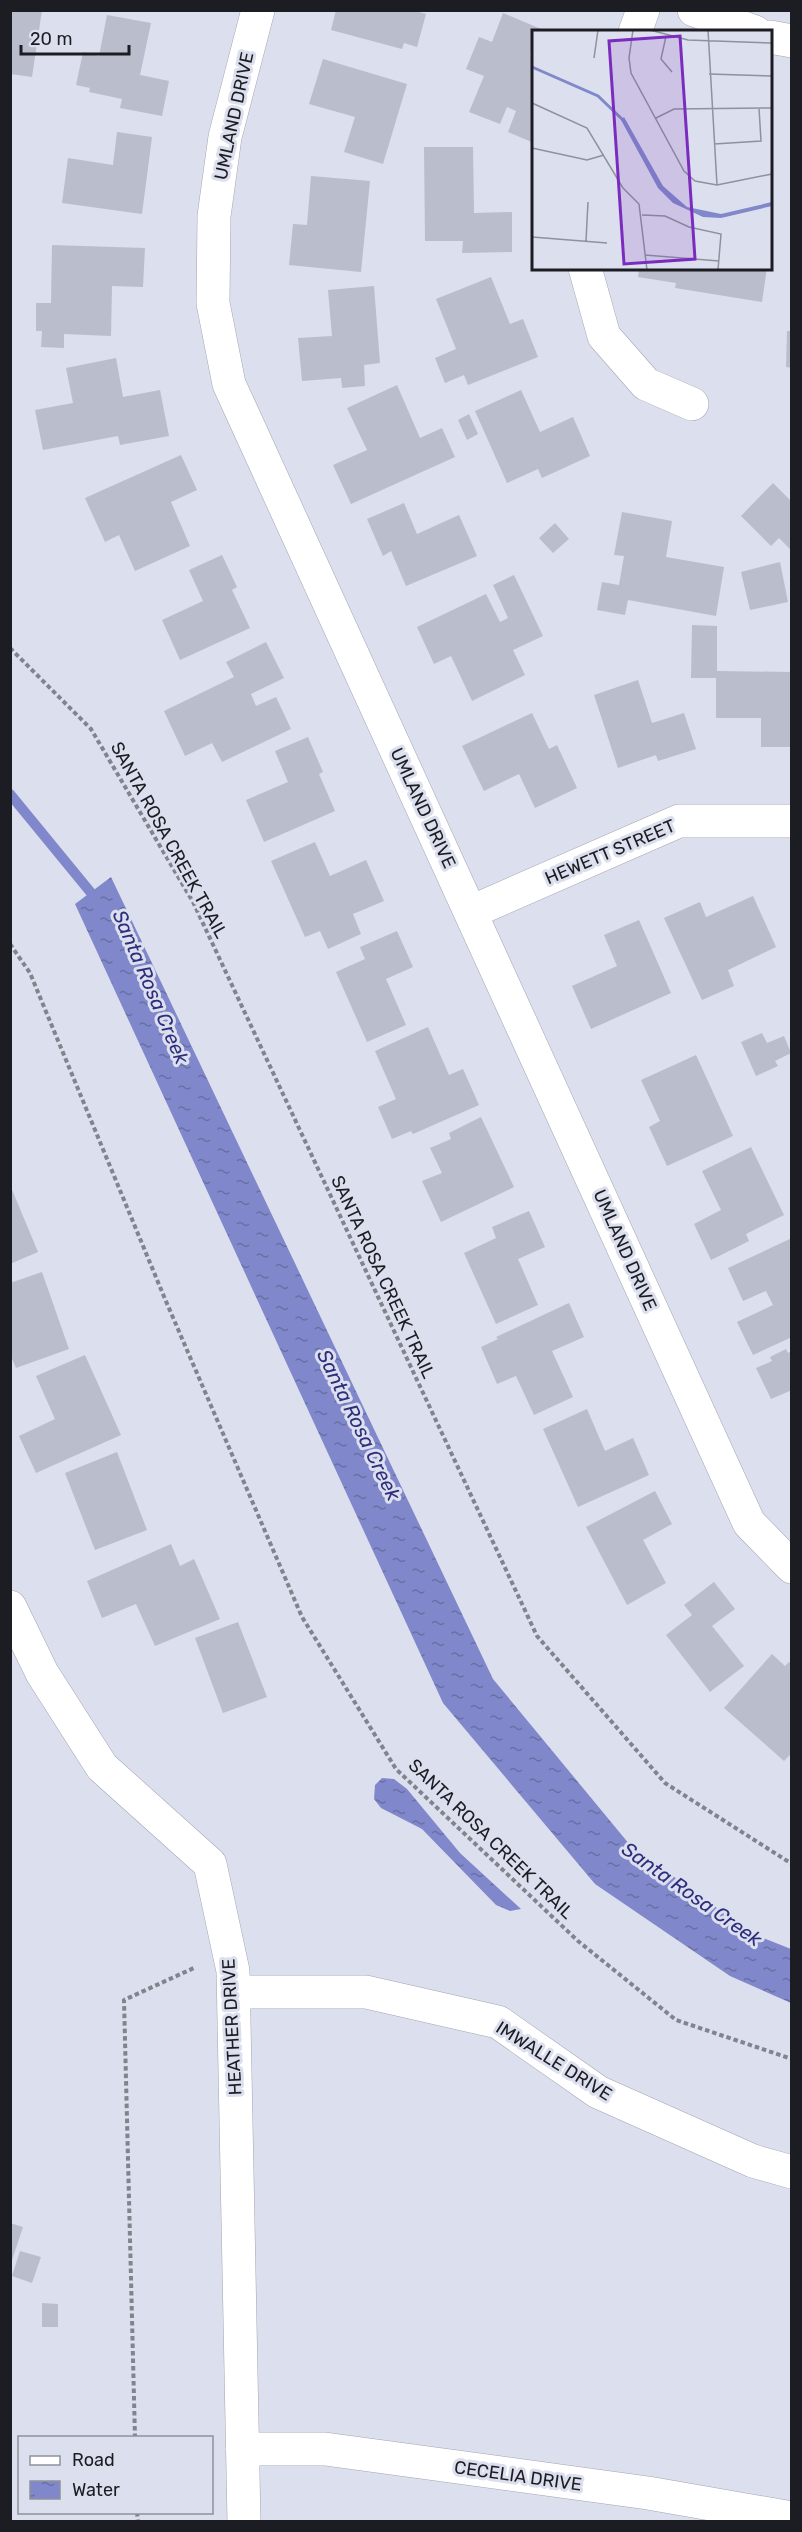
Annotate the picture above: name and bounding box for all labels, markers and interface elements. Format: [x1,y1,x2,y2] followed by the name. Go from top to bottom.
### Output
[21,18,129,56] scale bar
[30,28,72,50] text: 20 m
[532,30,772,270] inset map
[210,50,258,182] street label: UMLAND DRIVE
[106,738,232,942] street label: SANTA ROSA CREEK TRAIL
[386,744,460,872] street label: UMLAND DRIVE
[542,815,678,889] street label: HEWETT STREET
[108,906,195,1068] water label: Santa Rosa Creek
[326,1172,440,1382] street label: SANTA ROSA CREEK TRAIL
[588,1186,662,1314] street label: UMLAND DRIVE
[312,1345,406,1505] water label: Santa Rosa Creek
[404,1754,578,1924] street label: SANTA ROSA CREEK TRAIL
[617,1837,767,1952] water label: Santa Rosa Creek
[217,1958,247,2096] street label: HEATHER DRIVE
[492,2017,616,2105] street label: IMWALLE DRIVE
[18,2436,213,2514] legend
[72,2449,115,2471] text: Road
[453,2456,583,2496] street label: CECELIA DRIVE
[72,2479,120,2501] text: Water

